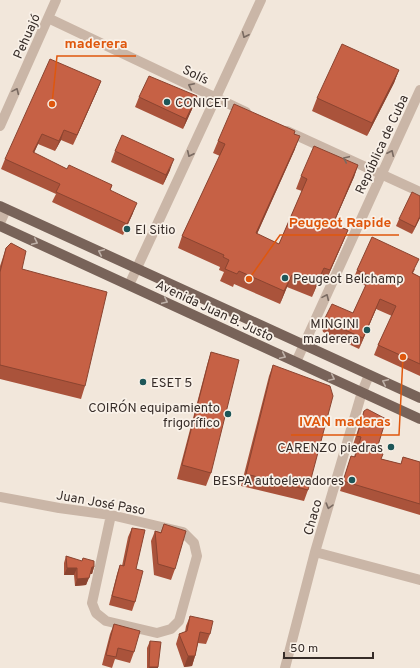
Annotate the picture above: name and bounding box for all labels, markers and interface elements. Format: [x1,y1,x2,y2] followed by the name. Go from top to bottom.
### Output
[11,12,45,62] street label: Pehuajó
[57,30,136,56] callout: maderera
[242,31,250,39] one-way arrow
[65,36,127,53] text: maderera
[179,63,211,89] street label: Solís
[187,83,195,91] one-way arrow
[11,87,19,95] one-way arrow
[353,93,413,197] street label: República de Cuba
[175,96,229,112] place label: CONICET
[162,97,172,107] marker: CONICET
[187,149,195,157] one-way arrow
[386,150,394,157] one-way arrow
[343,156,351,164] one-way arrow
[280,209,399,235] callout: Peugeot Rapide
[289,215,392,232] text: Peugeot Rapide
[135,223,176,239] place label: El Sitio
[122,224,132,234] marker: El Sitio
[31,237,39,245] one-way arrow
[98,249,106,257] one-way arrow
[293,272,404,288] place label: Peugeot Belchamp
[280,273,290,283] marker: Peugeot Belchamp
[153,277,276,346] street label: Avenida Juan B. Justo
[321,294,329,301] one-way arrow
[161,297,168,305] one-way arrow
[303,317,359,348] place label: MINGINI maderera
[362,325,372,335] marker: MINGINI maderera
[278,351,286,359] one-way arrow
[328,373,335,381] one-way arrow
[151,376,192,392] place label: ESET 5
[138,377,148,387] marker: ESET 5
[381,379,389,387] one-way arrow
[88,399,220,432] place label: COIRÓN equipamiento frigorífico
[223,409,233,419] marker: COIRÓN equipamiento frigorífico
[291,409,399,435] callout: IVAN maderas
[299,414,391,431] text: IVAN maderas
[277,441,383,457] place label: CARENZO piedras
[386,442,396,452] marker: CARENZO piedras
[213,474,344,490] place label: BESPA autoelevadores
[347,475,357,485] marker: BESPA autoelevadores
[55,488,146,520] street label: Juan José Paso
[301,498,327,537] street label: Chaco
[325,502,334,509] one-way arrow
[284,634,373,660] scale bar
[290,641,318,657] text: 50 m

